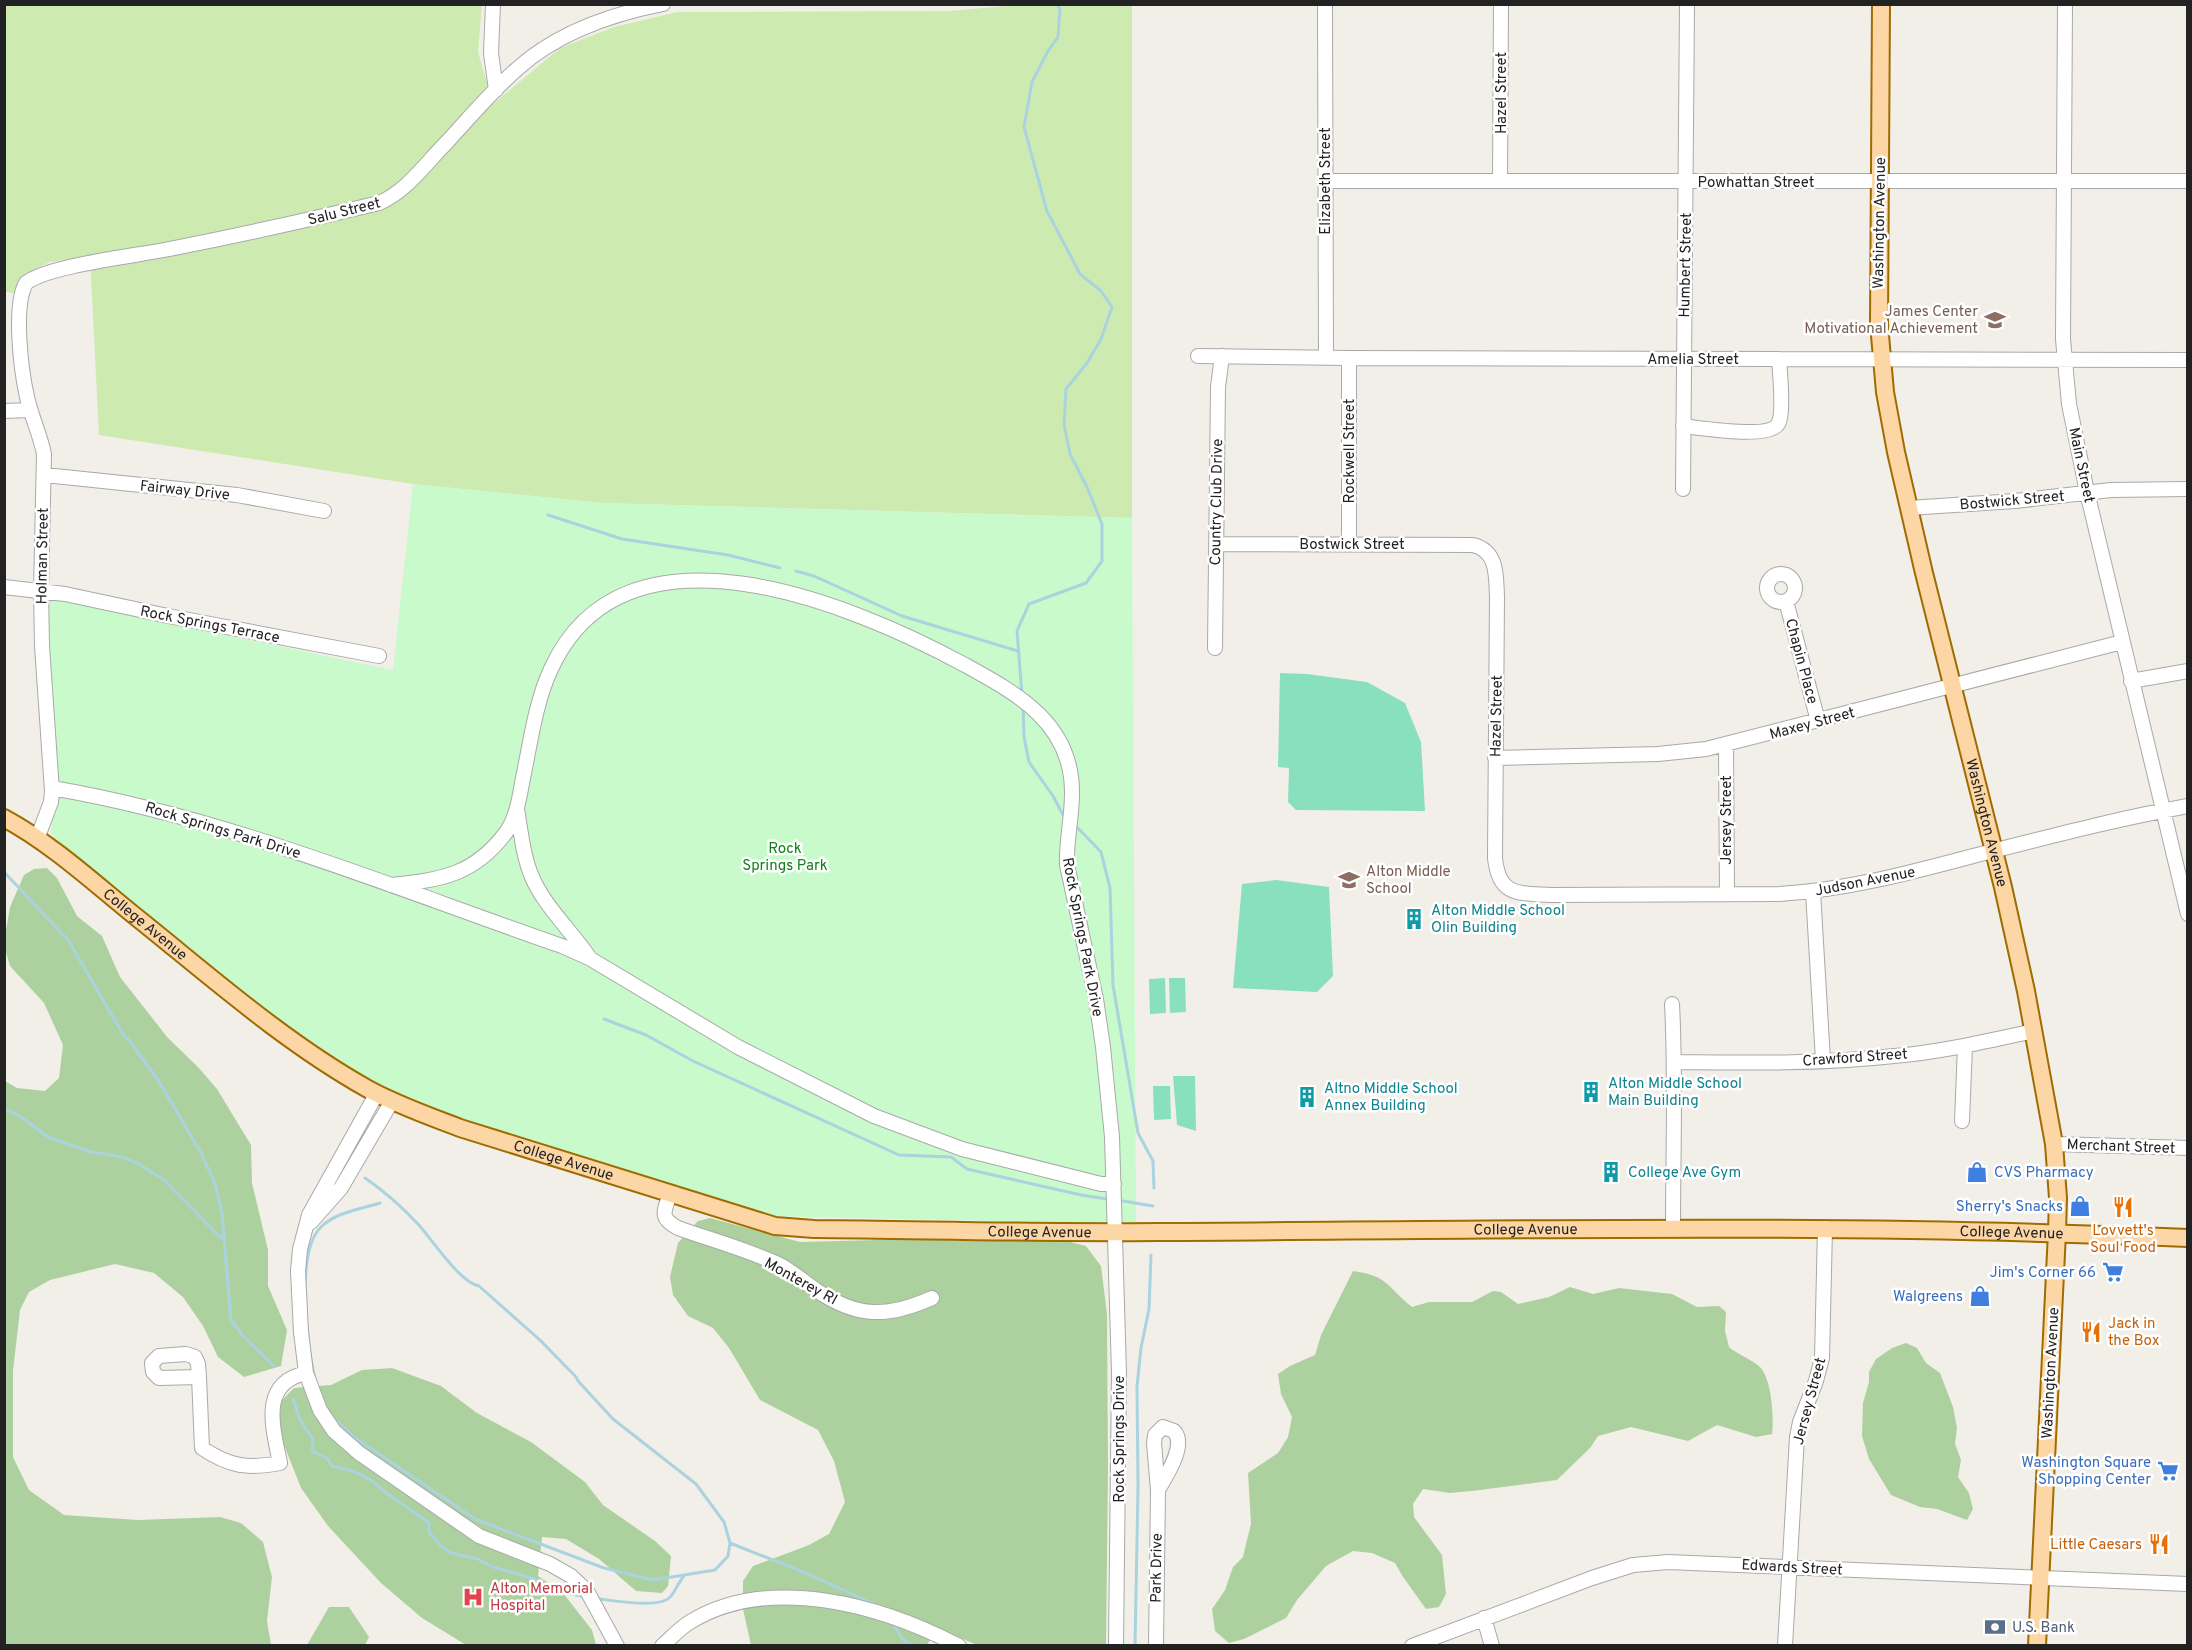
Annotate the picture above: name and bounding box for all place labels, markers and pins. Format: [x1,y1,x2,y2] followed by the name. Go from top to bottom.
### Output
[1804,303,1978,339] place label: James Center Motivational Achievement
[1983,308,2007,332] school or university icon: James Center Motivational Achievement
[1366,863,1451,899] place label: Alton Middle School
[1337,868,1361,892] school or university icon: Alton Middle School
[1431,902,1565,938] place label: Alton Middle School Olin Building
[1402,907,1426,931] building icon: Alton Middle School Olin Building
[1608,1075,1742,1111] place label: Alton Middle School Main Building
[1324,1080,1458,1116] place label: Altno Middle School Annex Building
[1579,1080,1603,1104] building icon: Alton Middle School Main Building
[1295,1085,1319,1109] building icon: Altno Middle School Annex Building
[1599,1160,1623,1184] building icon: College Ave Gym
[1965,1160,1989,1184] shop icon: CVS Pharmacy
[1628,1164,1741,1183] place label: College Ave Gym
[1994,1164,2094,1183] place label: CVS Pharmacy
[2068,1194,2092,1218] shop icon: Sherry's Snacks
[2111,1195,2135,1219] restaurant icon: Lovvett's Soul Food
[1956,1198,2063,1217] place label: Sherry's Snacks
[2090,1222,2156,1258] place label: Lovvett's Soul Food
[2101,1260,2125,1284] supermarket icon: Jim's Corner 66
[1990,1264,2096,1283] place label: Jim's Corner 66
[1968,1284,1992,1308] shop icon: Walgreens
[1893,1288,1963,1307] place label: Walgreens
[2108,1315,2160,1351] place label: Jack in the Box
[2079,1320,2103,1344] restaurant icon: Jack in the Box
[2021,1454,2151,1490] place label: Washington Square Shopping Center
[2156,1459,2180,1483] supermarket icon: Washington Square Shopping Center
[2147,1532,2171,1556] restaurant icon: Little Caesars
[2050,1536,2142,1555] place label: Little Caesars
[490,1580,593,1616] place label: Alton Memorial Hospital
[461,1585,485,1609] hospital icon: Alton Memorial Hospital
[1983,1615,2007,1639] bank icon: U.S. Bank
[2012,1619,2075,1638] place label: U.S. Bank

